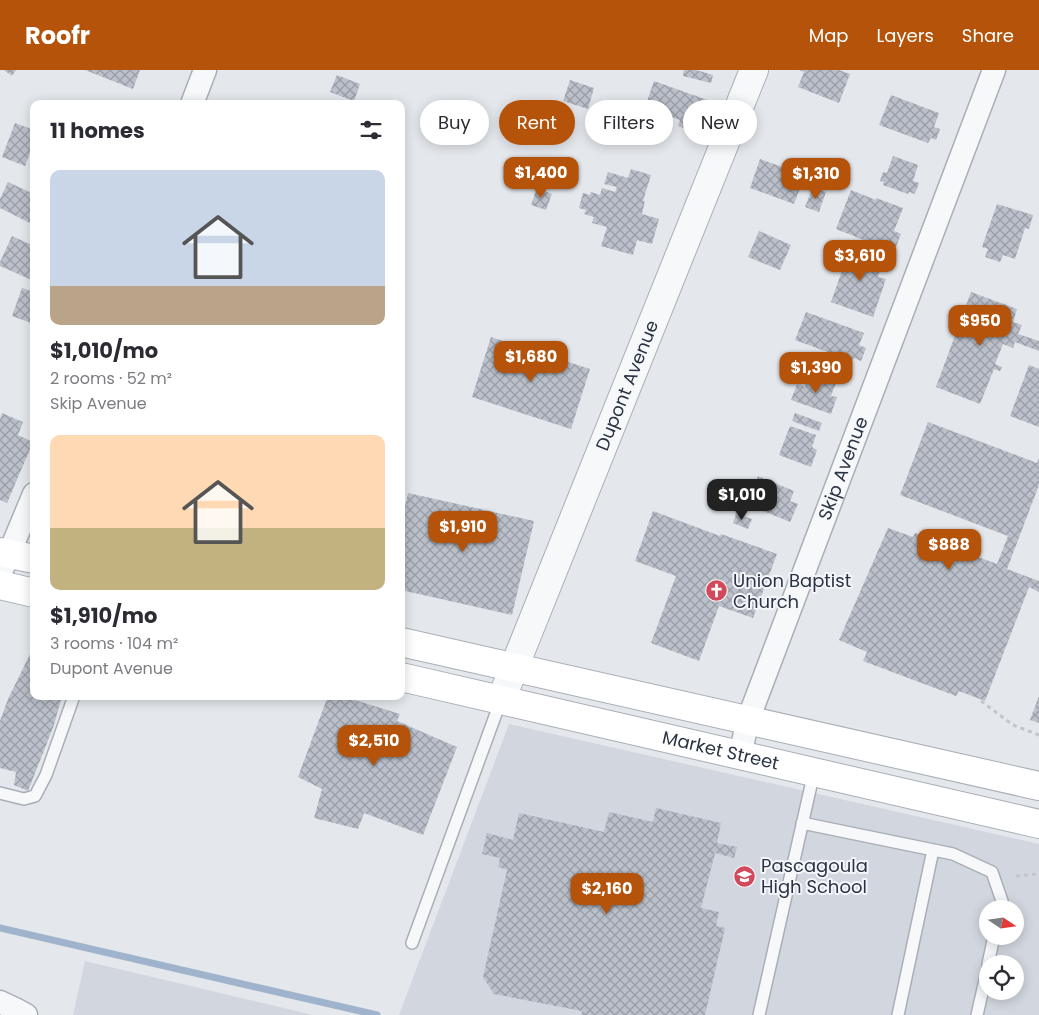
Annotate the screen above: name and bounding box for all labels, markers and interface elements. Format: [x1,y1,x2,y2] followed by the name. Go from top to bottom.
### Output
[25,19,90,52] text: Roofr
[809,23,849,48] text: Map
[877,23,934,48] text: Layers
[962,23,1014,48] text: Share
[420,100,489,145] chip: Buy
[499,100,575,145] chip: Rent
[585,100,673,145] chip: Filters
[683,100,757,145] chip: New
[50,116,145,145] text: 11 homes
[357,116,385,144] icon: filters
[500,156,582,199] pin: $1,400
[775,158,857,200] pin: $1,310
[515,161,567,184] text: $1,400
[792,162,840,185] text: $1,310
[173,202,263,292] icon: home
[819,240,901,282] pin: $3,610
[834,244,886,267] text: $3,610
[950,304,1010,347] pin: $950
[959,309,1001,332] text: $950
[589,316,664,454] street label: Dupont Avenue
[50,336,158,365] text: $1,010/mo
[490,340,572,383] pin: $1,680
[505,345,557,368] text: $1,680
[775,352,857,394] pin: $1,390
[790,356,842,379] text: $1,390
[50,367,172,390] text: 2 rooms · 52 m²
[50,392,147,415] text: Skip Avenue
[812,413,874,524] street label: Skip Avenue
[173,467,263,557] icon: home
[701,478,783,521] pin: $1,010
[718,483,766,506] text: $1,010
[422,510,504,553] pin: $1,910
[439,515,487,538] text: $1,910
[919,528,979,571] pin: $888
[928,533,970,556] text: $888
[733,568,851,614] place label: Union Baptist Church
[705,579,729,603] church icon: Union Baptist Church
[50,601,157,630] text: $1,910/mo
[50,632,178,655] text: 3 rooms · 104 m²
[50,657,173,680] text: Dupont Avenue
[333,724,415,767] pin: $2,510
[660,725,782,776] street label: Market Street
[348,729,400,752] text: $2,510
[761,853,868,899] place label: Pascagoula High School
[733,864,757,888] school or university icon: Pascagoula High School
[566,872,648,915] pin: $2,160
[582,877,632,900] text: $2,160
[979,900,1024,945] north arrow
[979,900,1024,1000] map controls
[979,955,1024,1000] button: locate

